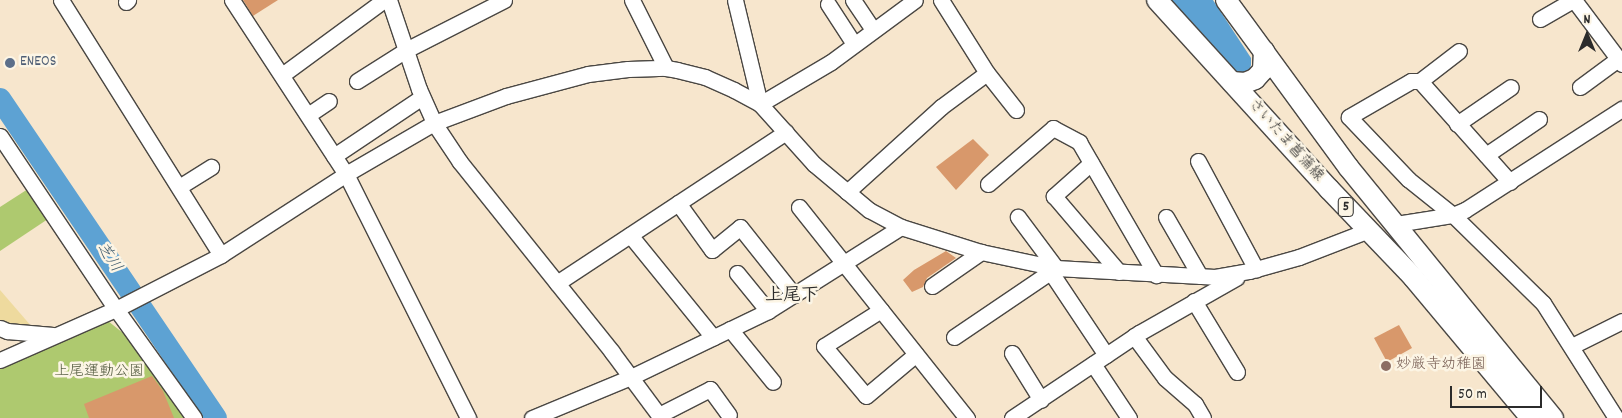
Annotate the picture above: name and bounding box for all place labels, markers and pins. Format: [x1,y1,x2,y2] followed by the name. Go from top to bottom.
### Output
[20,54,56,72] place label: ENEOS
[4,57,16,69] marker: ENEOS
[1396,357,1486,375] place label: 妙厳寺幼稚園
[1380,360,1392,372] marker: 妙厳寺幼稚園

